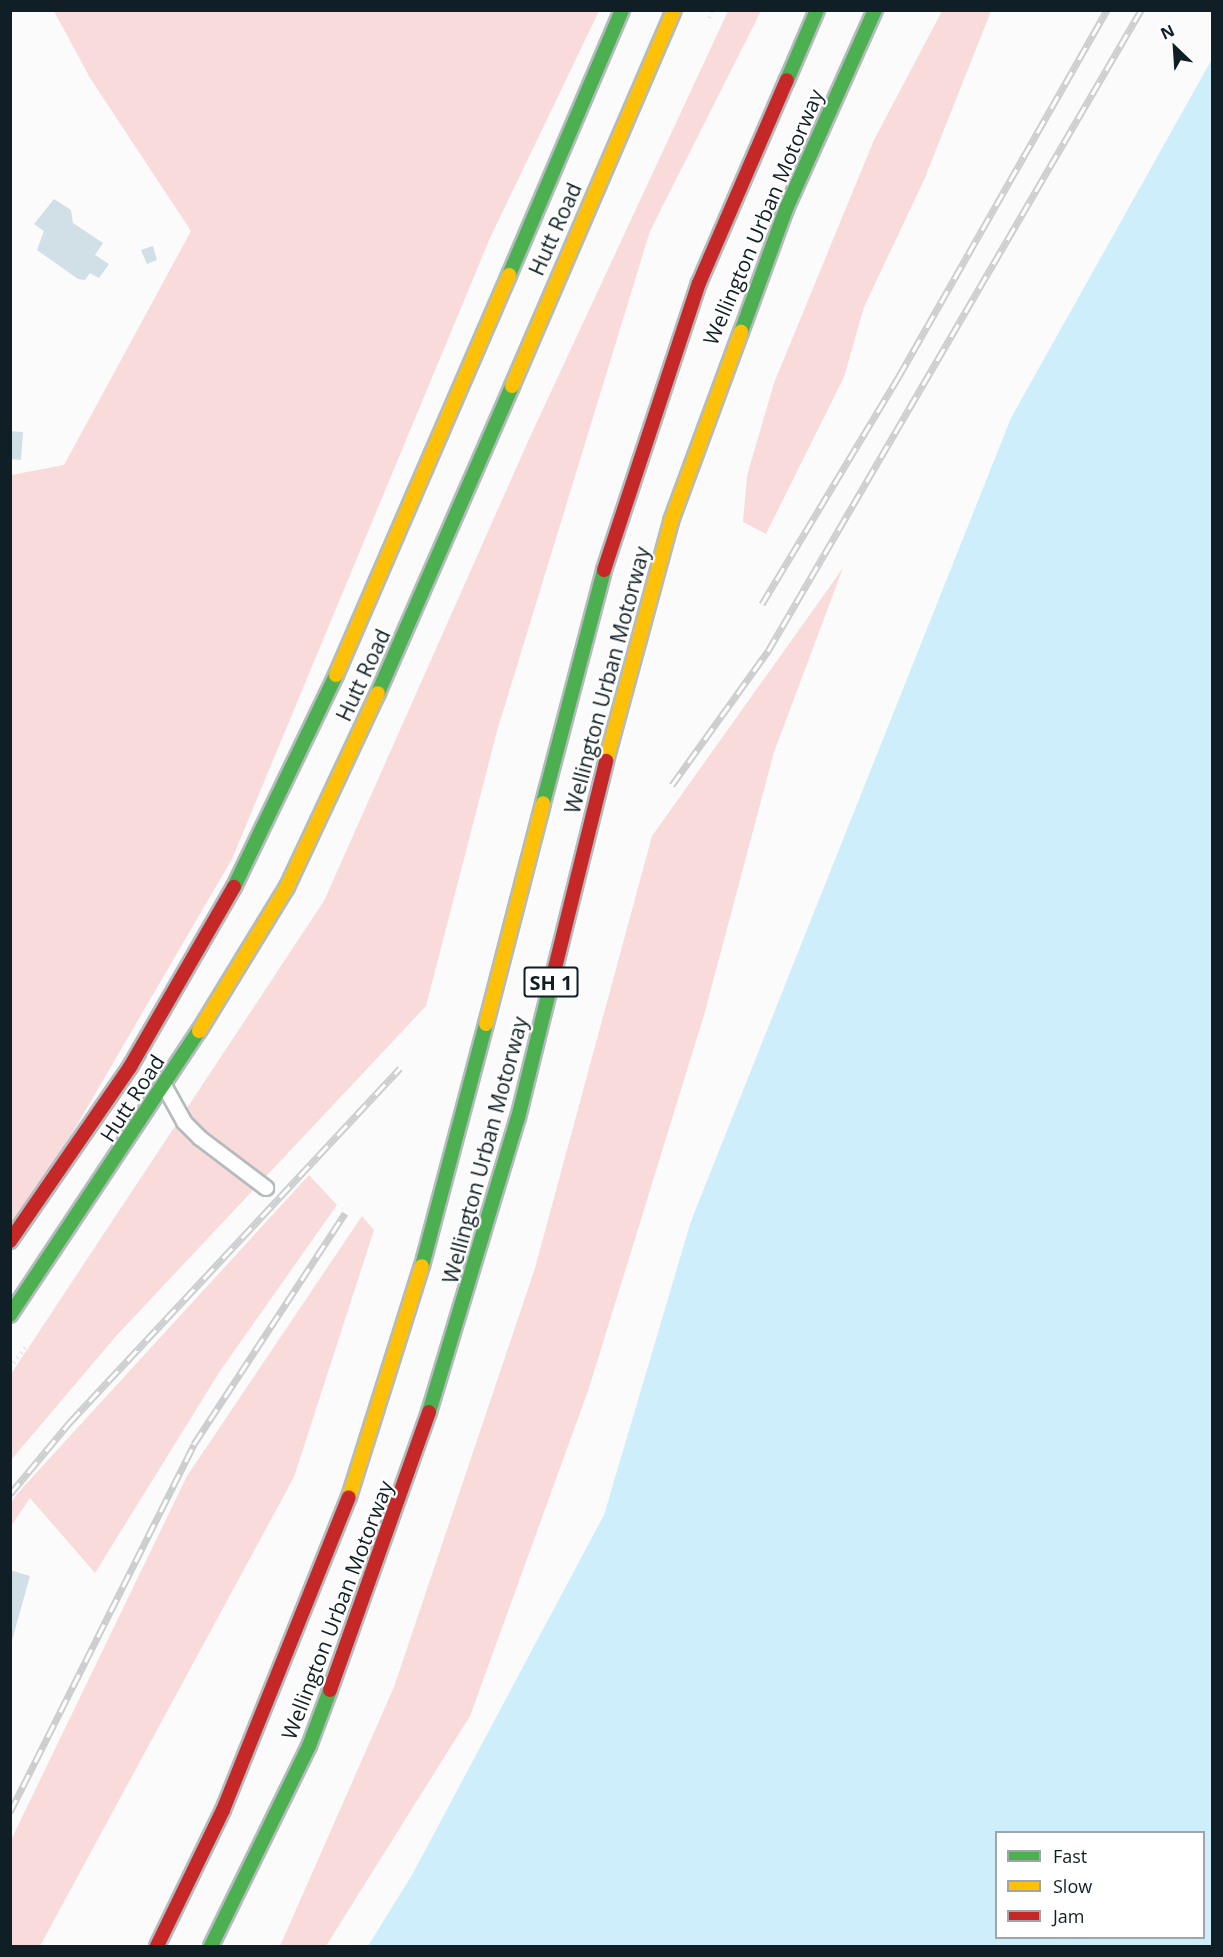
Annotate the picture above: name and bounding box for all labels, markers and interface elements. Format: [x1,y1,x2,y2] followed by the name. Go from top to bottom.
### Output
[1145,18,1205,78] north arrow
[1157,19,1178,44] text: N
[698,85,828,349] street label: Wellington Urban Motorway
[523,179,587,279] street label: Hutt Road
[559,544,655,816] street label: Wellington Urban Motorway
[331,625,395,725] street label: Hutt Road
[522,965,580,999] road number: SH 1
[437,1014,533,1286] street label: Wellington Urban Motorway
[95,1050,169,1146] street label: Hutt Road
[276,1477,398,1743] street label: Wellington Urban Motorway
[995,1831,1205,1939] legend
[1053,1844,1087,1868] text: Fast
[1053,1874,1092,1898] text: Slow
[1053,1904,1085,1928] text: Jam

